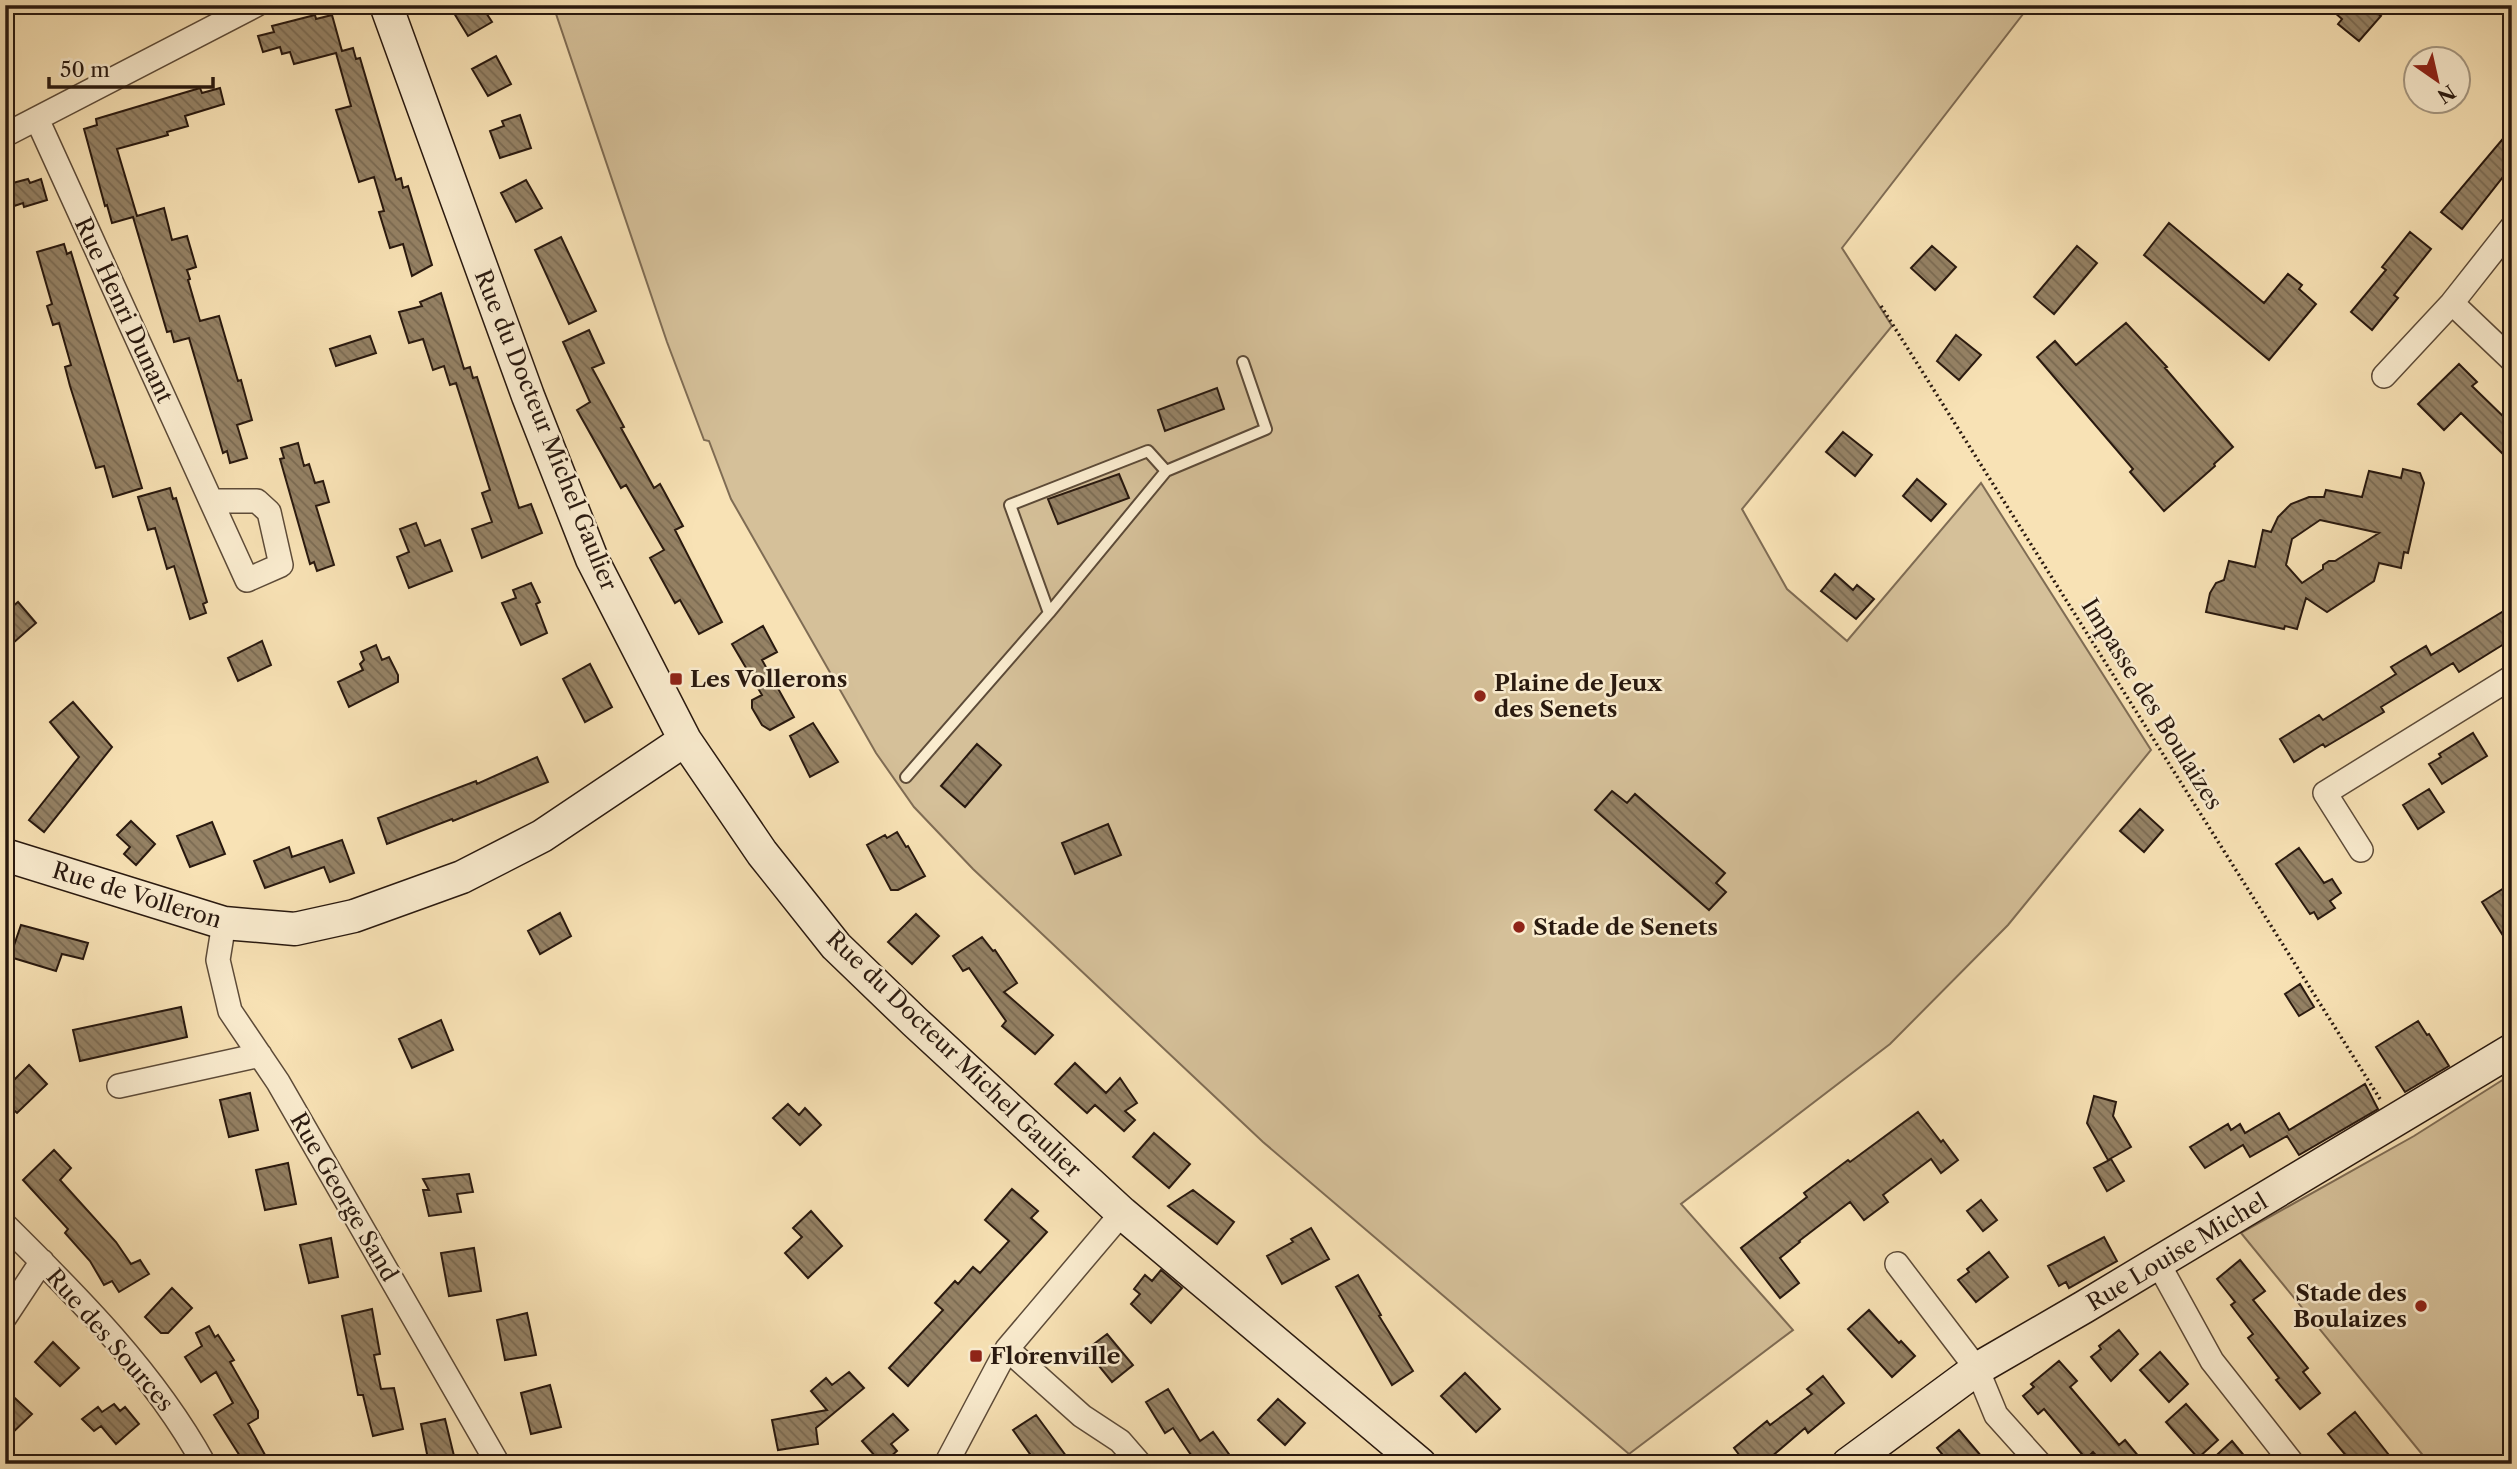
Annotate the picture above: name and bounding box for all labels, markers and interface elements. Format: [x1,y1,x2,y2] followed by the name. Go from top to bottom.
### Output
[49,46,214,90] scale bar
[2402,46,2472,116] north arrow
[60,57,110,82] text: 50 m
[2433,80,2460,108] text: N
[69,213,179,407] street label: Rue Henri Dunant
[469,266,623,595] street label: Rue du Docteur Michel Gaulier
[2076,593,2228,815] street label: Impasse des Boulaizes
[690,665,847,693] place label: Les Vollerons
[1494,669,1663,723] place label: Plaine de Jeux des Senets
[668,671,684,687] marker: Les Vollerons
[1472,688,1488,704] marker: Plaine de Jeux des Senets
[49,856,225,934] street label: Rue de Volleron
[1533,913,1718,941] place label: Stade de Senets
[1511,919,1527,935] marker: Stade de Senets
[821,925,1087,1184] street label: Rue du Docteur Michel Gaulier
[284,1108,404,1286] street label: Rue George Sand
[2082,1187,2273,1317] street label: Rue Louise Michel
[41,1263,179,1417] street label: Rue des Sources
[2293,1279,2407,1333] place label: Stade des Boulaizes
[2413,1298,2429,1314] marker: Stade des Boulaizes
[990,1342,1121,1370] place label: Florenville
[968,1348,984,1364] marker: Florenville

